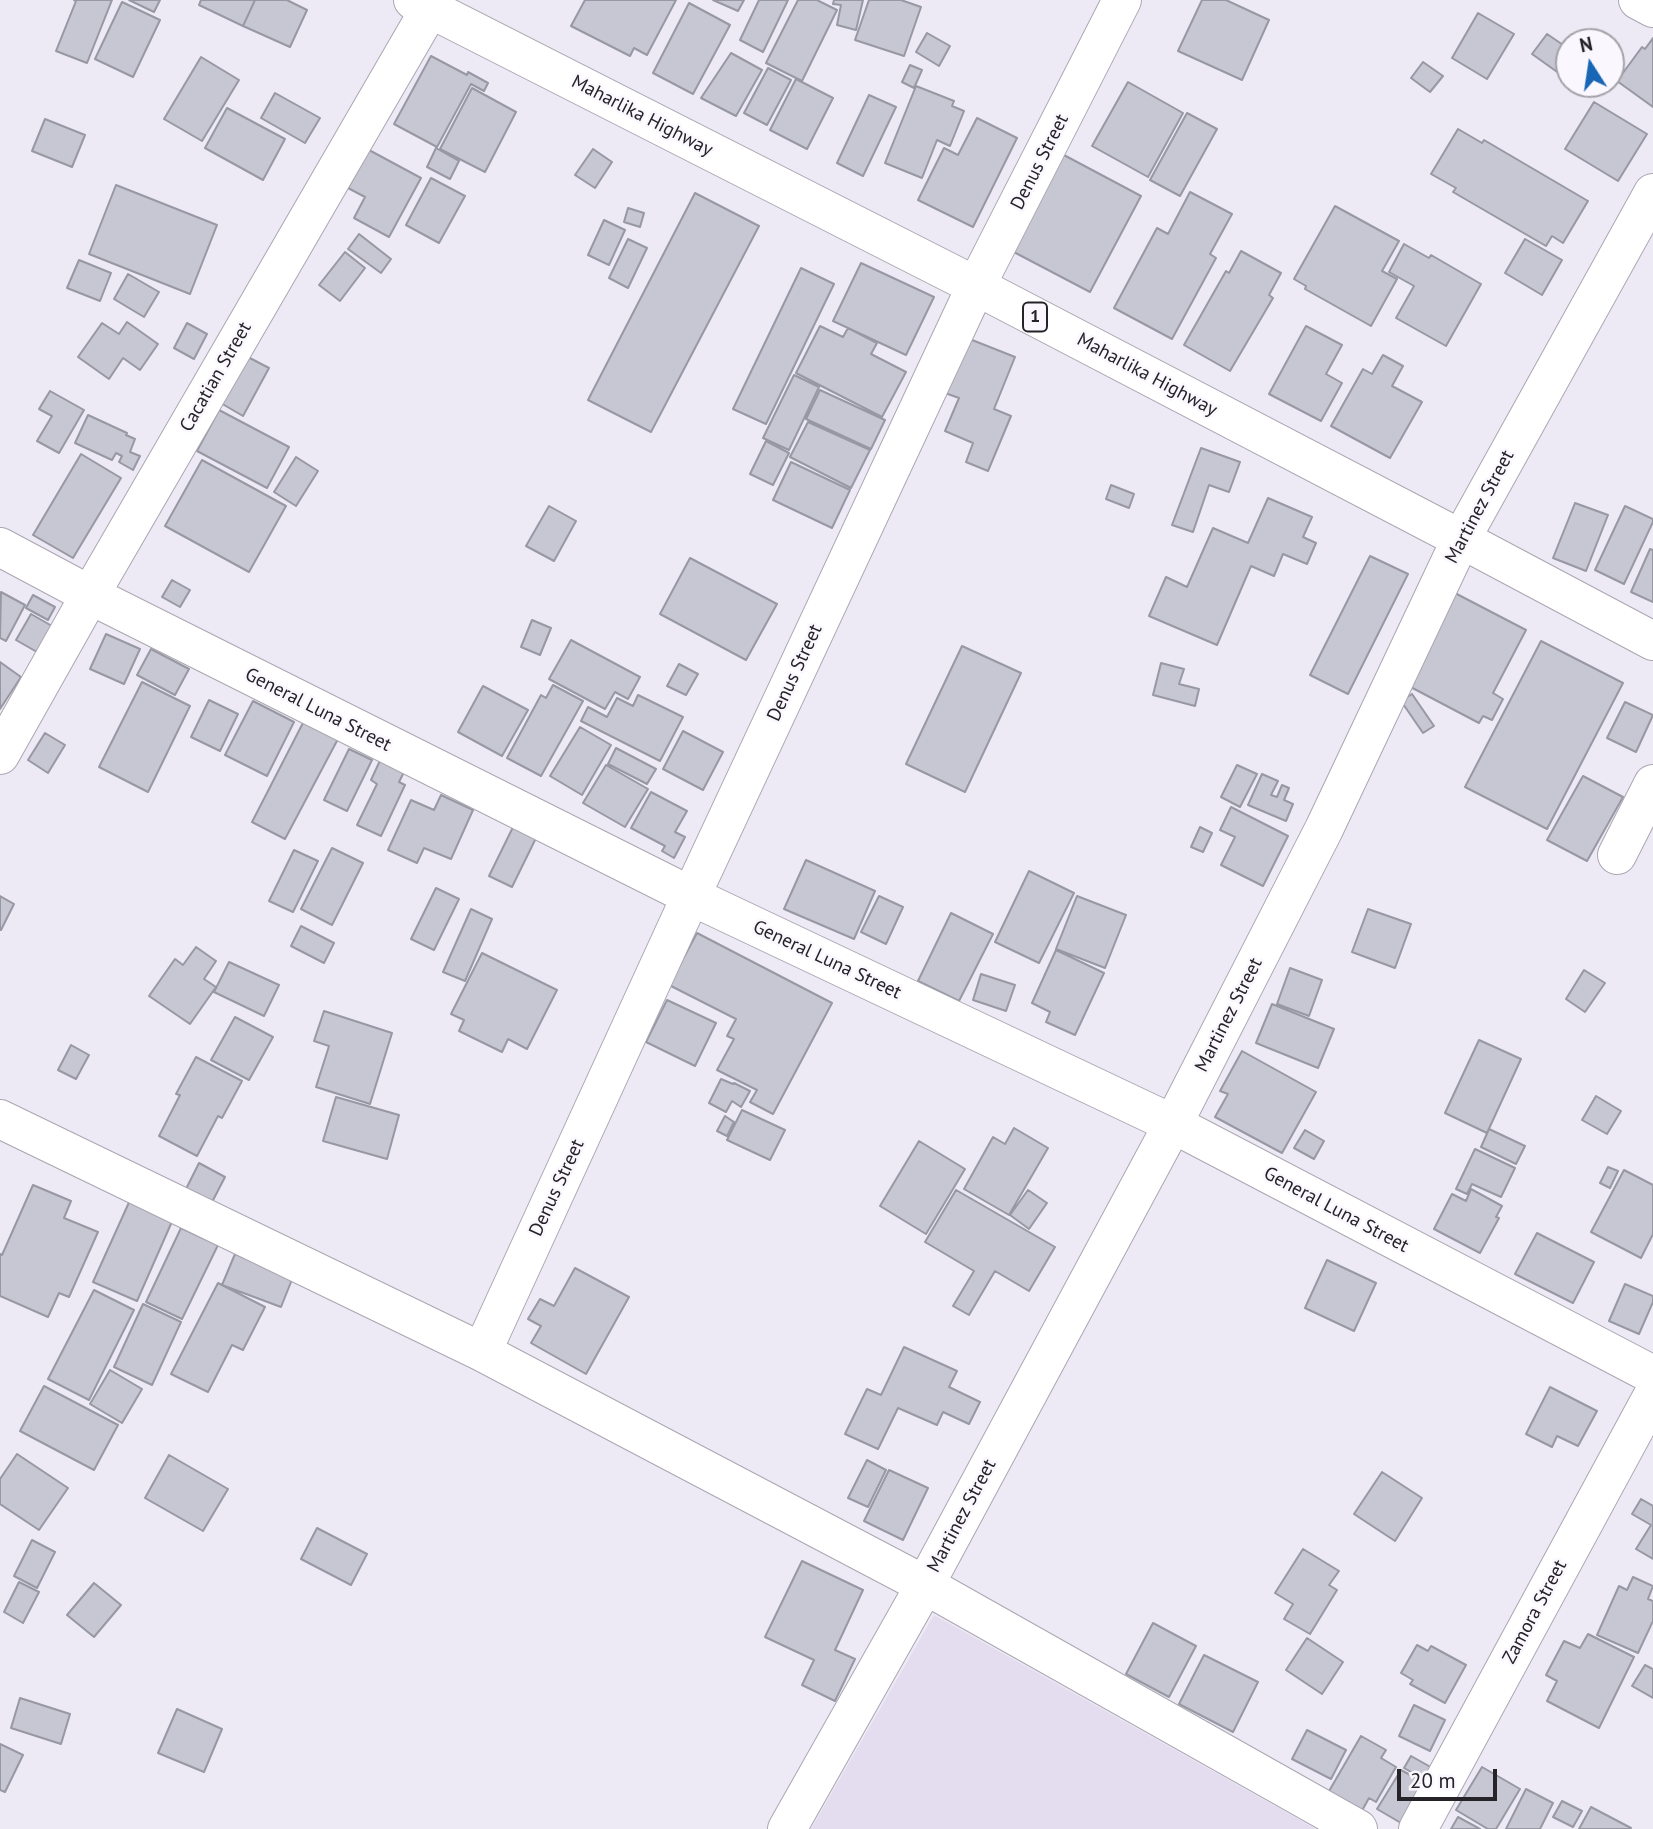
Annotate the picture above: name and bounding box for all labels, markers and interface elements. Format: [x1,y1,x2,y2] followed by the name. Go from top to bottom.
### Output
[1555,28,1625,98] north arrow
[1577,31,1595,57] text: N
[567,71,717,161] street label: Maharlika Highway
[1006,110,1074,214] street label: Denus Street
[1023,302,1047,332] road number: 1
[175,318,257,436] street label: Cacatian Street
[1073,328,1221,422] street label: Maharlika Highway
[1441,446,1519,568] street label: Martinez Street
[763,621,827,725] street label: Denus Street
[241,663,395,757] street label: General Luna Street
[749,916,905,1004] street label: General Luna Street
[1190,954,1268,1076] street label: Martinez Street
[525,1136,589,1240] street label: Denus Street
[1260,1162,1412,1258] street label: General Luna Street
[923,1455,1001,1577] street label: Martinez Street
[1498,1556,1572,1668] street label: Zamora Street
[1401,1756,1501,1800] scale bar
[1410,1767,1456,1794] text: 20 m

